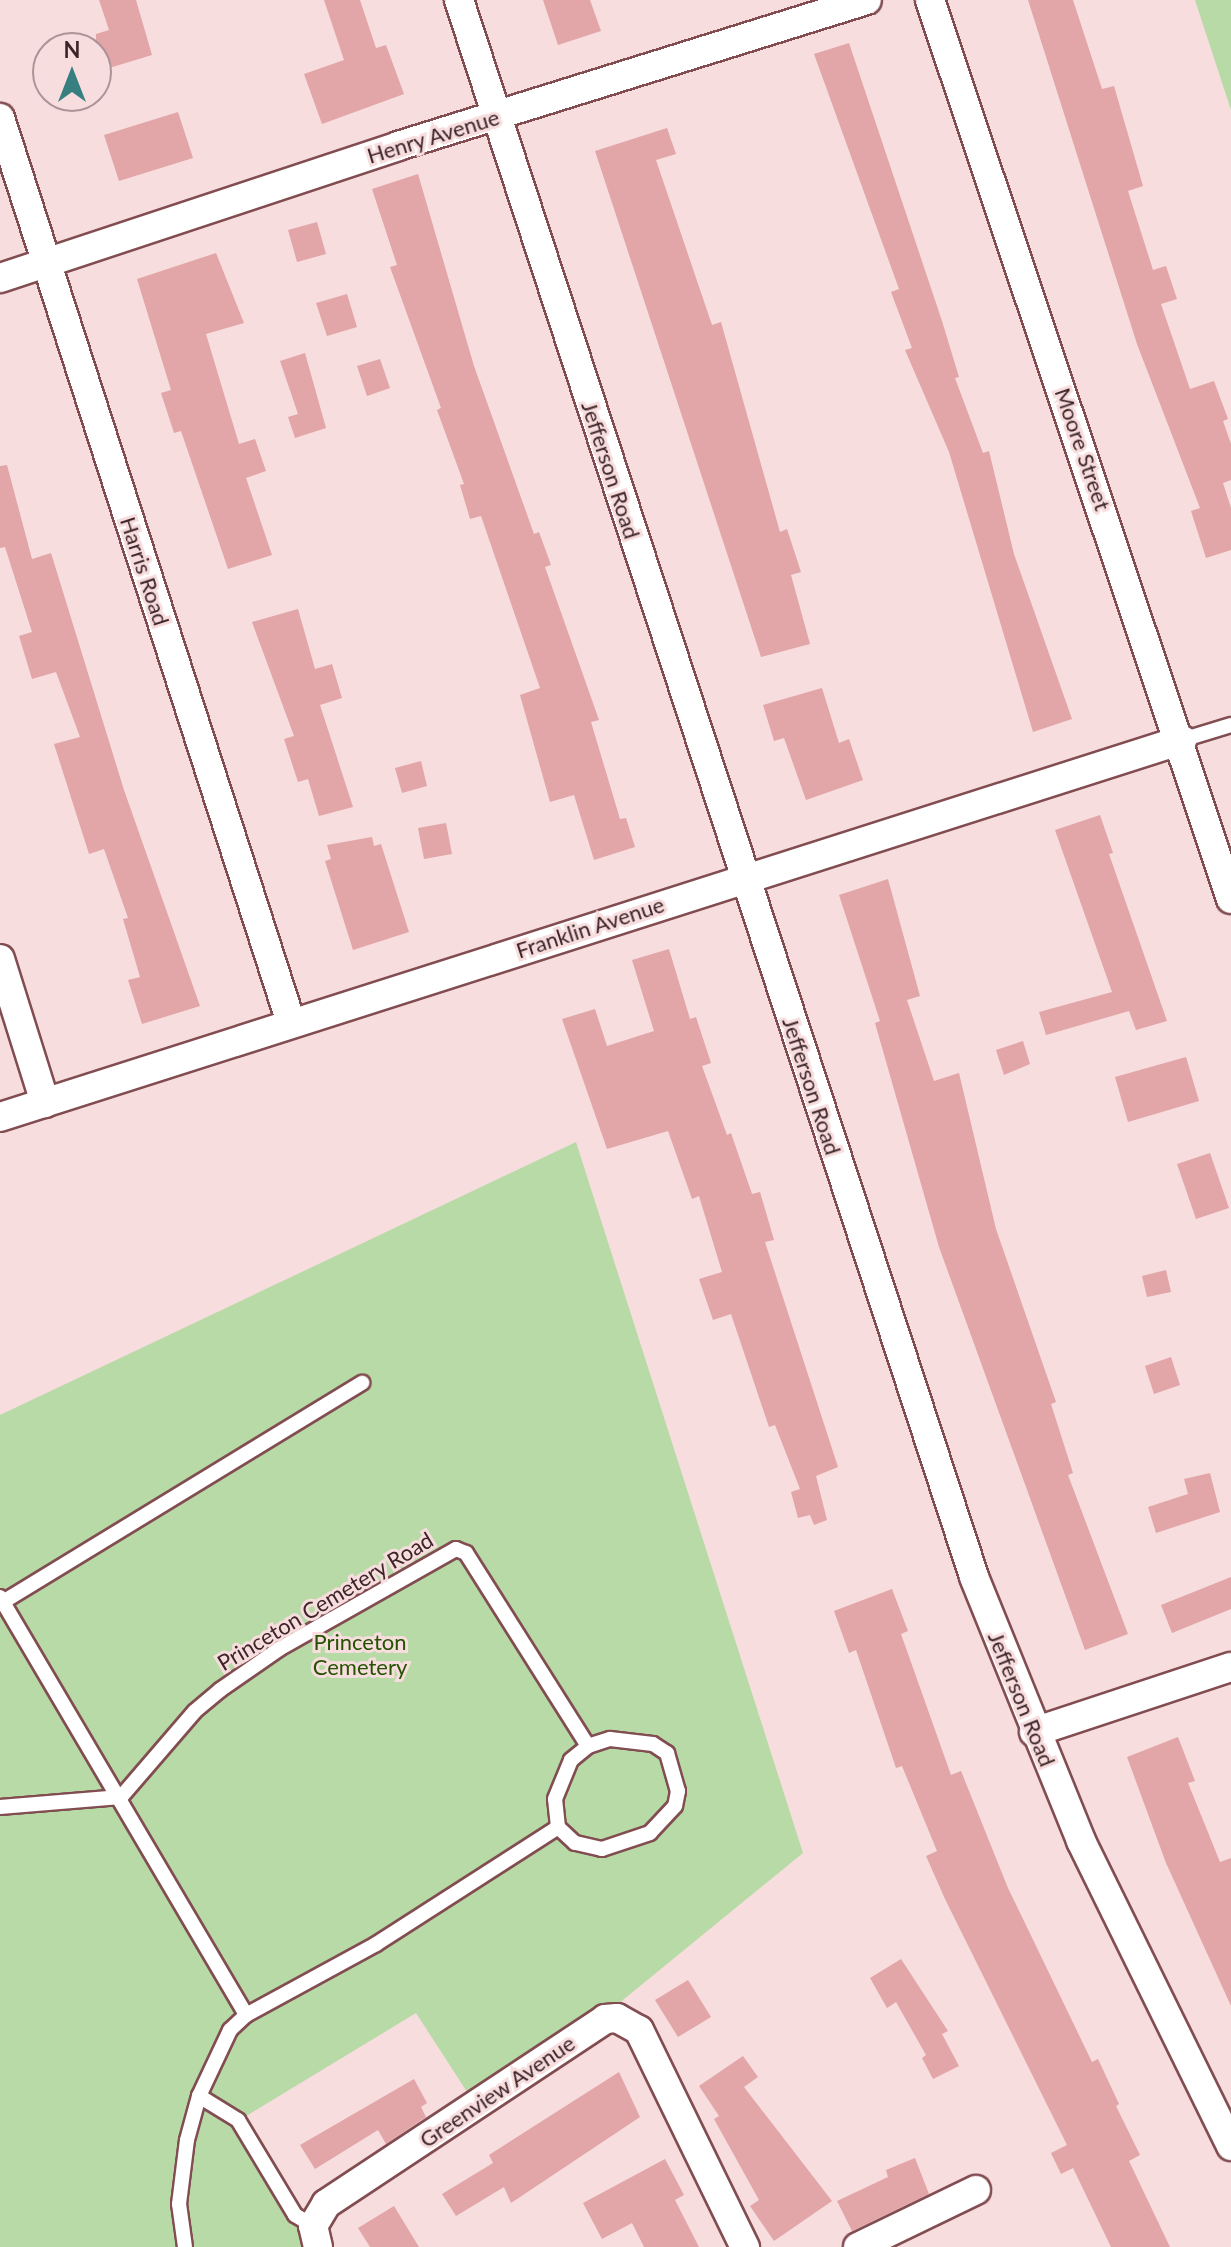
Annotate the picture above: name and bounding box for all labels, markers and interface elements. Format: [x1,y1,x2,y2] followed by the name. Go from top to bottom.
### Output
[32,32,112,112] north arrow
[64,36,80,63] text: N
[363,103,503,169] street label: Henry Avenue
[1050,384,1116,514] street label: Moore Street
[576,398,646,542] street label: Jefferson Road
[115,513,175,629] street label: Harris Road
[512,891,668,963] street label: Franklin Avenue
[777,1014,847,1158] street label: Jefferson Road
[212,1526,438,1676] street label: Princeton Cemetery Road
[313,1628,407,1680] park label: Princeton Cemetery
[983,1628,1061,1770] street label: Jefferson Road
[414,2029,580,2153] street label: Greenview Avenue

